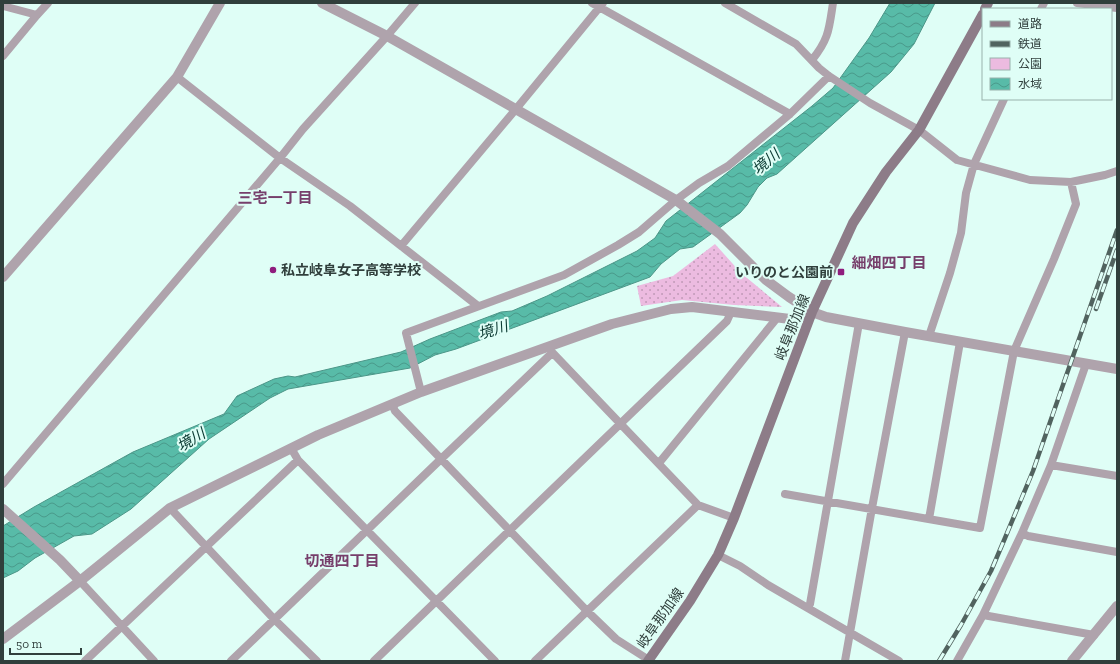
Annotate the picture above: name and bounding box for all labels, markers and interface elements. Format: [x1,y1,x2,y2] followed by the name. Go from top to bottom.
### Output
[982,8,1112,100] legend
[1018,17,1042,31] text: 道路
[1018,37,1042,51] text: 鉄道
[1018,57,1042,71] text: 公園
[1018,77,1042,91] text: 水域
[749,144,785,179] water label: 境川
[237,189,313,207] district label: 三宅一丁目
[851,254,927,272] district label: 細畑四丁目
[281,262,421,279] place label: 私立岐阜女子高等学校
[735,264,833,281] place label: いりのと公園前
[268,265,278,275] marker: 私立岐阜女子高等学校
[836,267,846,277] marker: いりのと公園前
[771,292,813,363] street label: 岐阜那加線
[476,316,512,343] water label: 境川
[174,424,210,455] water label: 境川
[304,552,380,570] district label: 切通四丁目
[633,585,687,652] street label: 岐阜那加線
[10,630,81,656] scale bar
[16,637,43,651] text: 50 m

